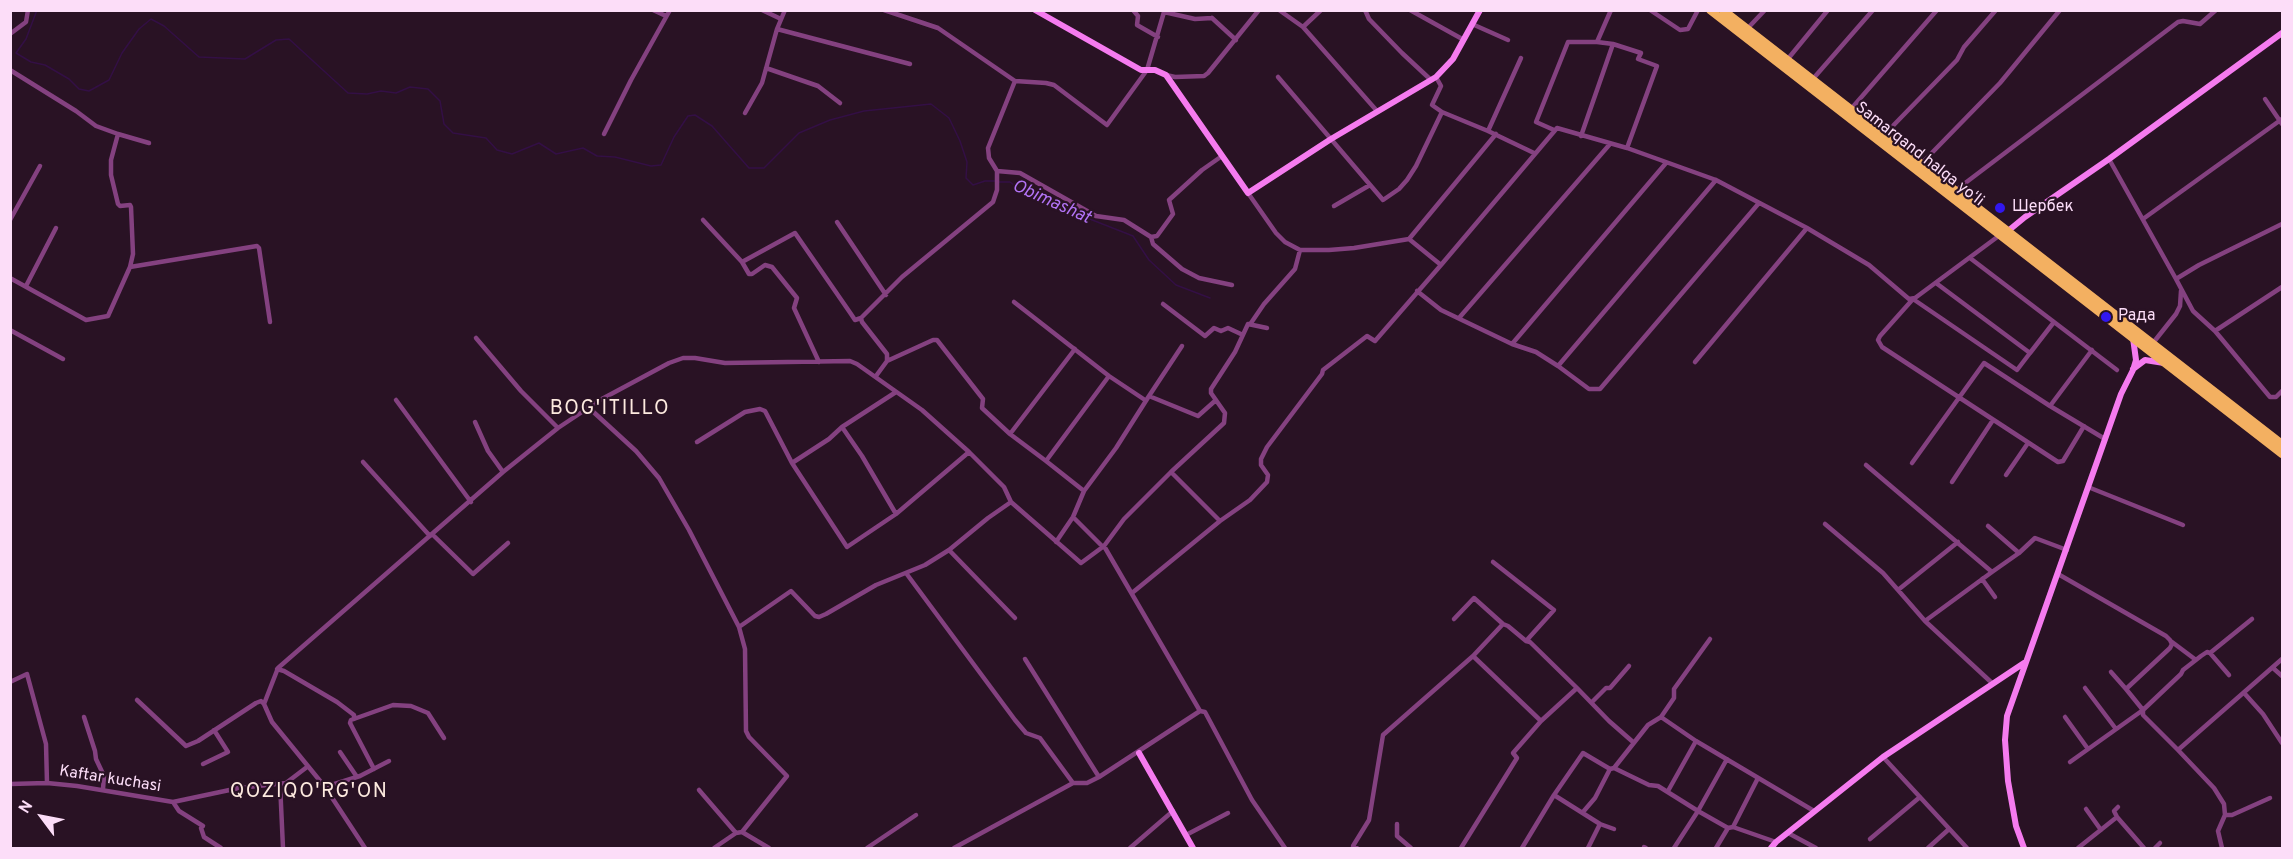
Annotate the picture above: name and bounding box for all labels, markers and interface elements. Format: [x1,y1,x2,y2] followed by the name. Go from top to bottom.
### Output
[1851,99,1987,211] street label: Samarqand halqa yoʻli
[1008,176,1094,230] water label: Obimashat
[2012,198,2074,218] place label: Шербек
[1993,201,2007,215] marker: Шербек
[2118,307,2155,327] place label: Рада
[2099,310,2113,324] marker: Рада
[550,398,670,422] district label: BOG'ITILLO
[58,762,162,798] street label: Kaftar kuchasi
[230,781,388,805] district label: QOZIQO'RG'ON
[12,787,72,847] north arrow
[15,797,38,818] text: N

